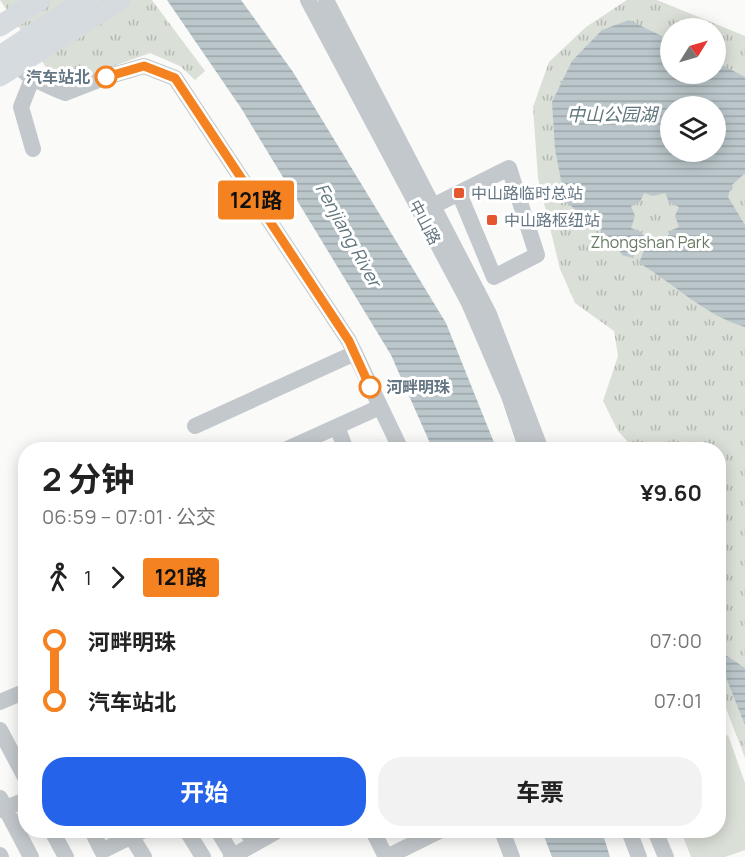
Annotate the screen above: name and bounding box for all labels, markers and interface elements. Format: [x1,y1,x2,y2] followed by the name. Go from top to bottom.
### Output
[660,18,726,84] north arrow
[660,18,726,162] map controls
[26,66,90,88] place label: 汽车站北
[95,66,117,88] marker: 汽车站北
[660,96,726,162] button: layers
[567,102,660,126] water label: 中山公园湖
[311,179,388,293] water label: Fenjiang River
[214,180,298,220] line badge: 121路
[471,182,583,204] place label: 中山路临时总站
[230,186,282,214] text: 121路
[452,186,466,200] marker: 中山路临时总站
[404,196,446,248] street label: 中山路
[504,209,600,231] place label: 中山路枢纽站
[485,213,499,227] marker: 中山路枢纽站
[590,231,711,253] park label: Zhongshan Park
[359,376,381,398] marker: 河畔明珠
[386,376,450,398] place label: 河畔明珠
[42,456,134,501] text: 2 分钟
[640,478,702,508] text: ¥9.60
[42,503,216,530] text: 06:59 – 07:01 · 公交
[42,561,75,594] icon: walk
[101,561,134,594] icon: forward
[155,563,207,591] text: 121路
[84,564,92,591] text: 1
[88,627,176,657] text: 河畔明珠
[649,627,702,654] text: 07:00
[88,687,176,717] text: 汽车站北
[654,687,702,714] text: 07:01
[42,757,366,826] button: 开始
[378,757,702,826] button: 车票

